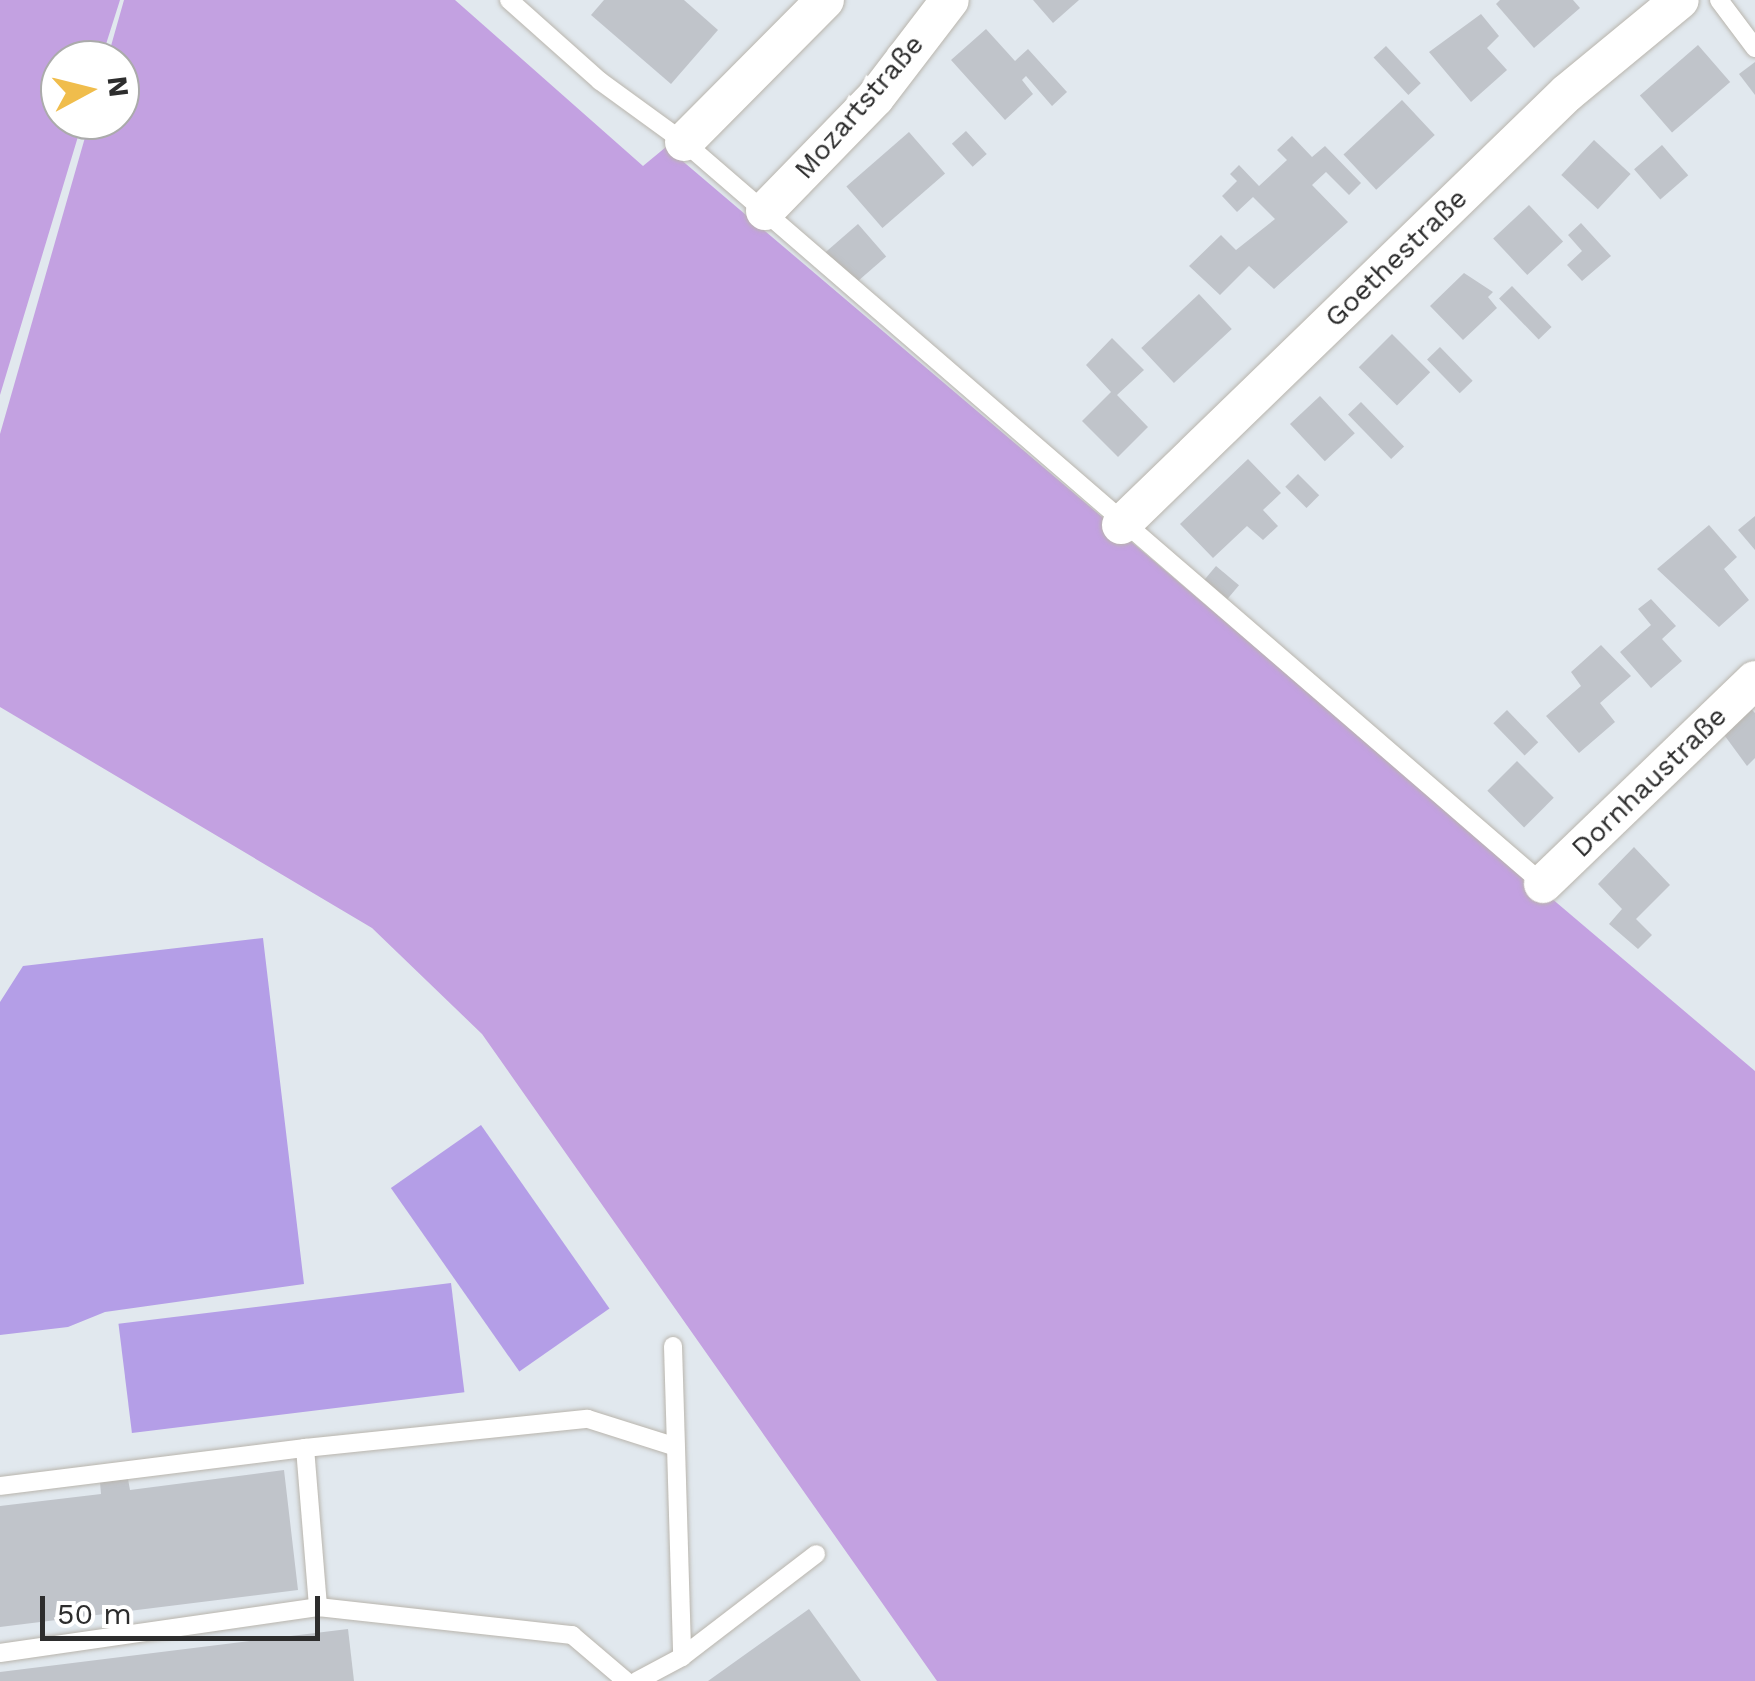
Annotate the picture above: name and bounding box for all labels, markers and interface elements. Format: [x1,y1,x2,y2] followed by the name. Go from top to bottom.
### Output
[787,28,931,186] street label: Mozartstraße
[40,40,140,140] north arrow
[101,74,136,99] text: N
[1318,182,1474,334] street label: Goethestraße
[1564,699,1734,865] street label: Dornhaustraße
[45,1576,325,1638] scale bar
[57,1596,132,1631] text: 50 m

